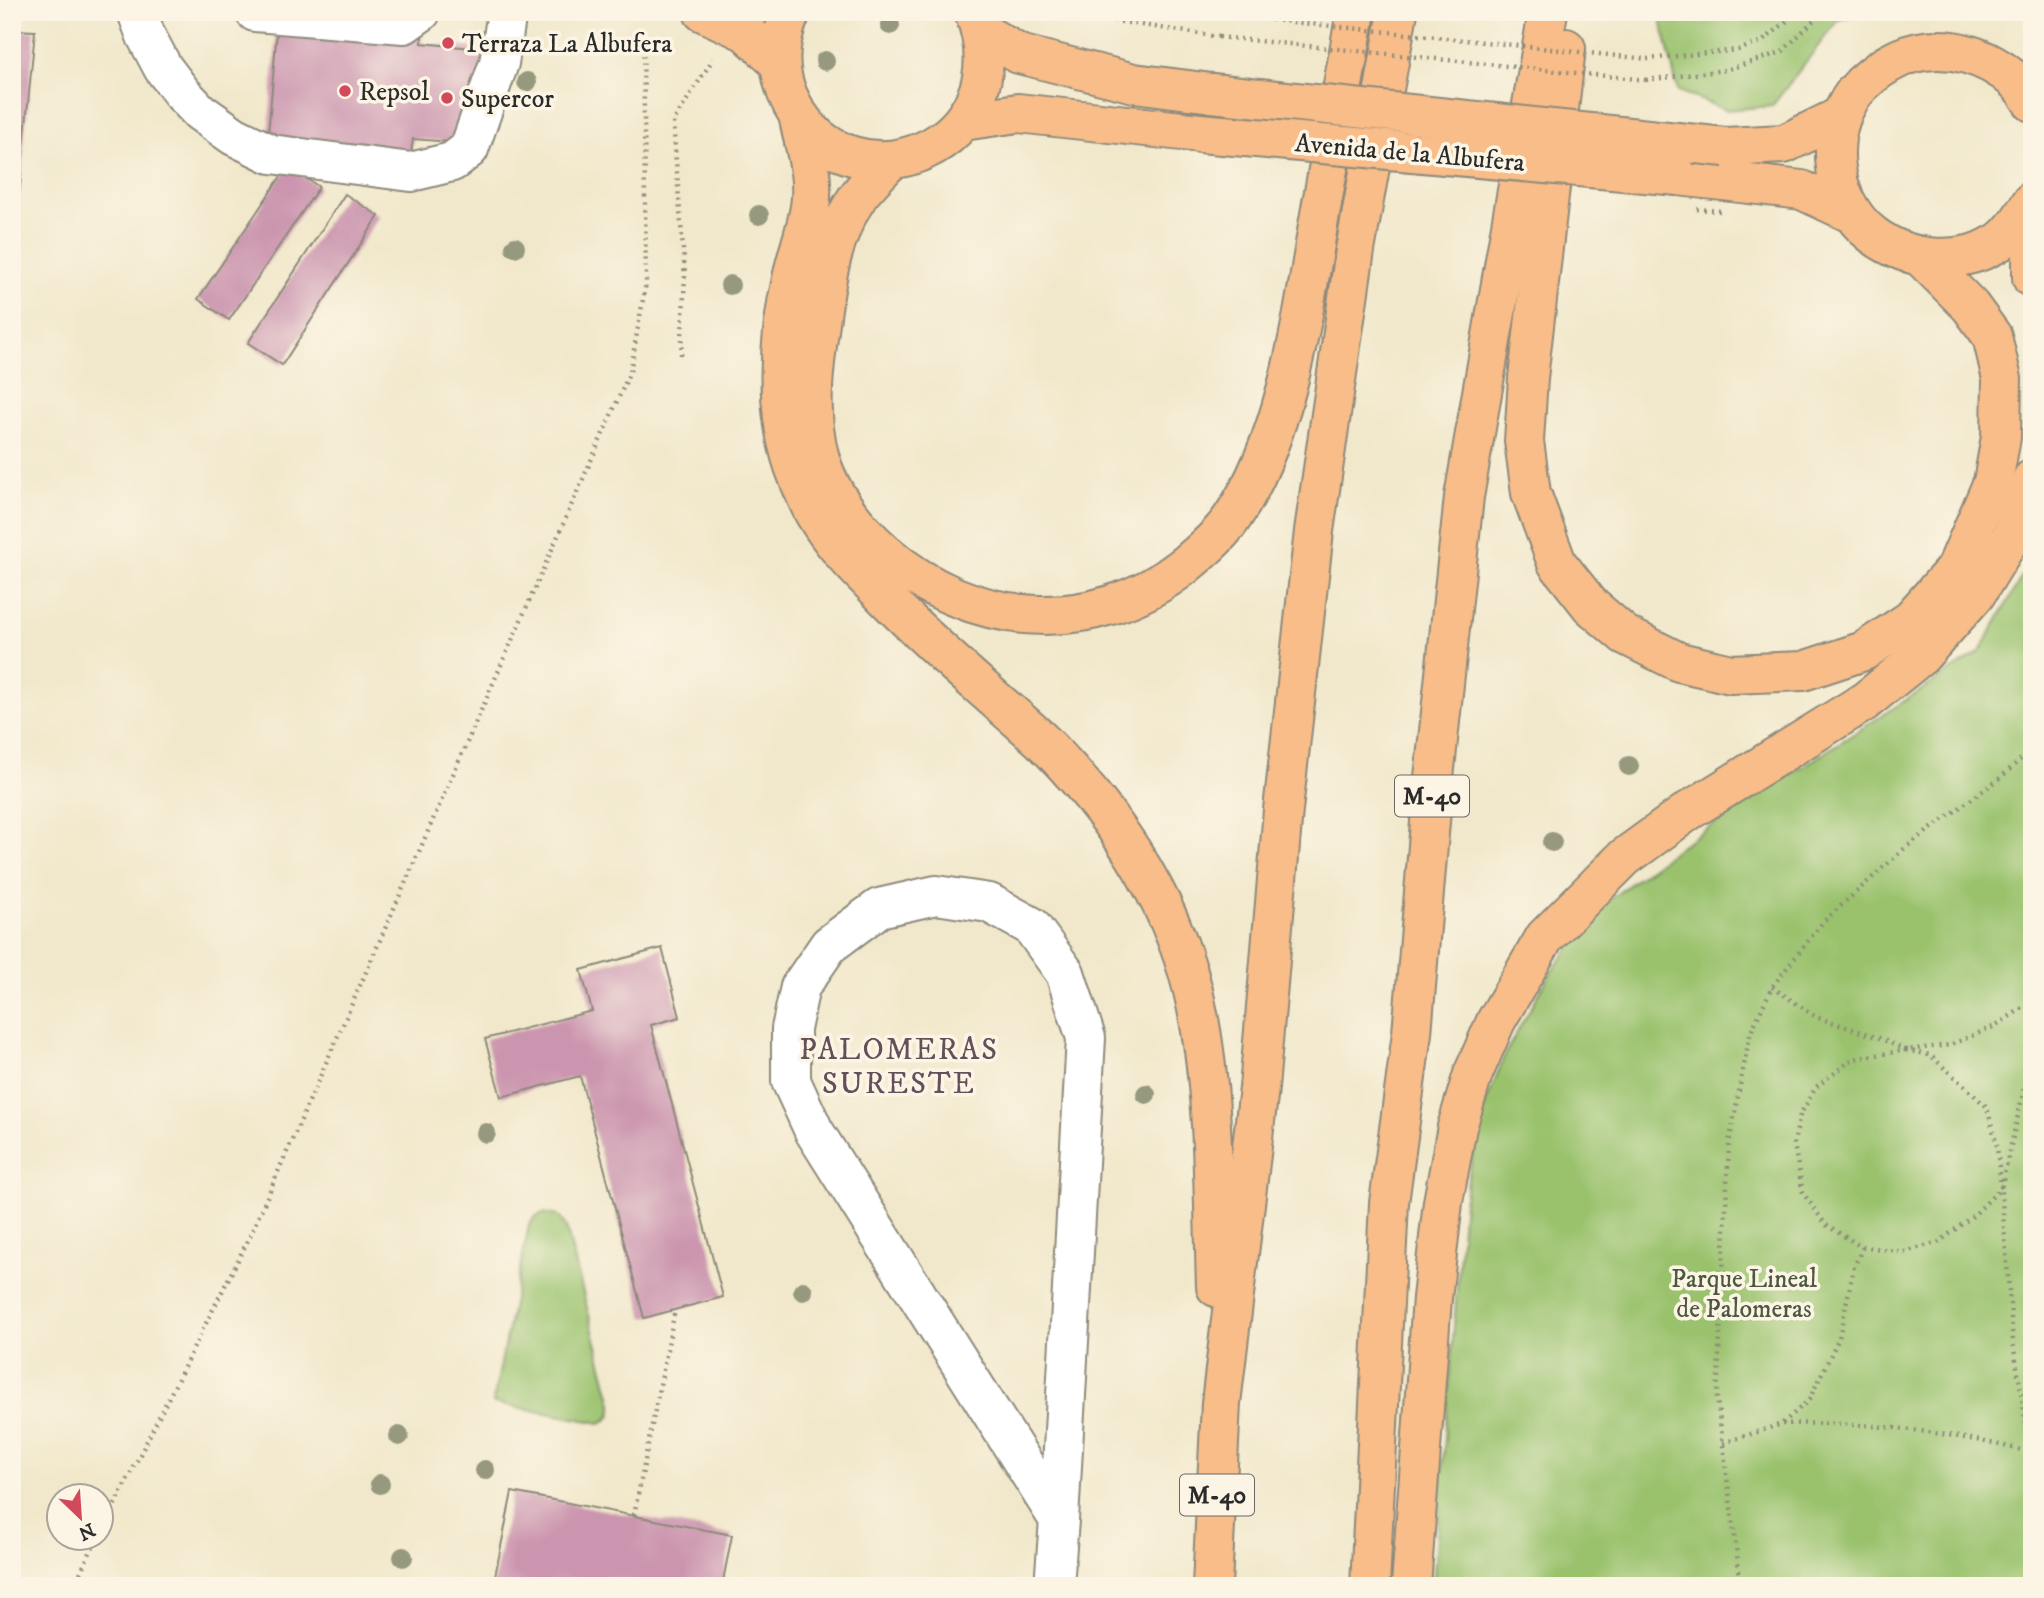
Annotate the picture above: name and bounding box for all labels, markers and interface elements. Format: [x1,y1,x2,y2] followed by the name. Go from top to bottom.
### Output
[462,28,672,61] place label: Terraza La Albufera
[440,35,456,51] marker: Terraza La Albufera
[359,76,429,109] place label: Repsol
[337,83,353,99] marker: Repsol
[461,83,554,116] place label: Supercor
[439,90,455,106] marker: Supercor
[1294,127,1526,180] street label: Avenida de la Albufera
[1395,776,1469,816] road number: M-40
[799,1032,999,1103] district label: PALOMERAS SURESTE
[1671,1263,1817,1326] park label: Parque Lineal de Palomeras
[1180,1475,1254,1516] road number: M-40
[46,1482,116,1552] north arrow
[74,1517,98,1545] text: N

